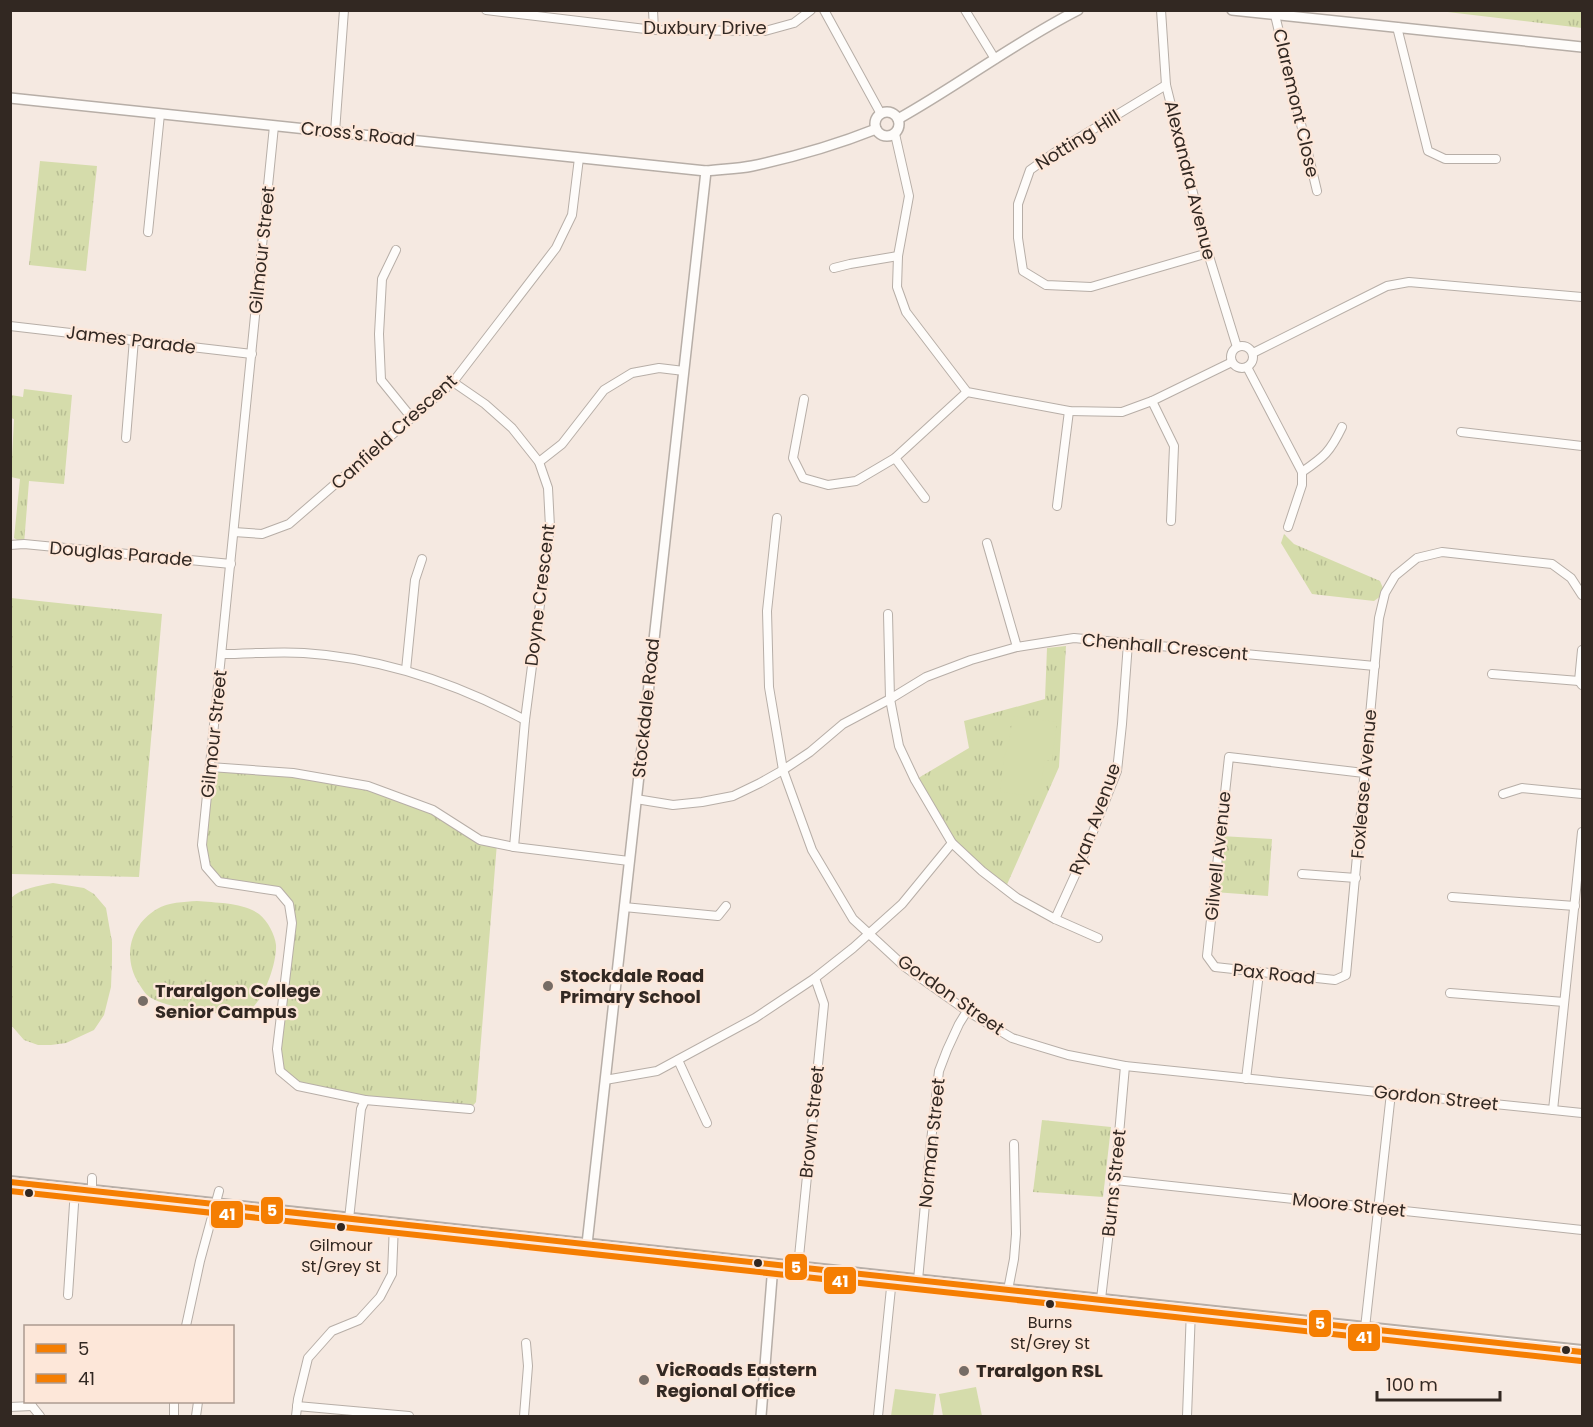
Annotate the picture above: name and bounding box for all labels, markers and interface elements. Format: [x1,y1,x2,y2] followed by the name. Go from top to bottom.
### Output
[643,15,767,40] street label: Duxbury Drive
[1267,26,1326,180] street label: Claremont Close
[1159,98,1222,262] street label: Alexandra Avenue
[1030,104,1125,176] street label: Notting Hill
[300,115,416,152] street label: Cross's Road
[242,185,281,315] street label: Gilmour Street
[65,319,197,360] street label: James Parade
[325,368,462,495] street label: Canfield Crescent
[518,522,561,668] street label: Doyne Crescent
[48,535,194,572] street label: Douglas Parade
[1081,627,1249,666] street label: Chenhall Crescent
[626,637,665,779] street label: Stockdale Road
[194,669,233,799] street label: Gilmour Street
[1345,708,1382,860] street label: Foxlease Avenue
[1063,760,1126,878] street label: Ryan Avenue
[1198,790,1237,922] street label: Gilwell Avenue
[893,949,1010,1041] street label: Gordon Street
[1232,957,1317,990] street label: Pax Road
[560,963,704,1009] place label: Stockdale Road Primary School
[155,978,321,1024] place label: Traralgon College Senior Campus
[541,979,555,993] marker: Stockdale Road Primary School
[136,994,150,1008] marker: Traralgon College Senior Campus
[793,1064,830,1179] street label: Brown Street
[912,1077,951,1209] street label: Norman Street
[1373,1079,1500,1116] street label: Gordon Street
[1095,1128,1132,1238] street label: Burns Street
[1291,1186,1407,1223] street label: Moore Street
[23,1187,35,1199] unlabelled marker
[260,1196,284,1225] line badge: 5
[267,1199,277,1222] text: 5
[210,1200,244,1229] line badge: 41
[219,1203,235,1226] text: 41
[335,1221,347,1233] marker: Gilmour St/Grey St
[301,1234,381,1278] place label: Gilmour St/Grey St
[784,1253,808,1281] line badge: 5
[791,1256,801,1279] text: 5
[752,1257,764,1269] unlabelled marker
[823,1266,857,1295] line badge: 41
[832,1270,848,1293] text: 41
[1044,1298,1056,1310] marker: Burns St/Grey St
[1308,1309,1332,1338] line badge: 5
[1010,1311,1090,1355] place label: Burns St/Grey St
[1315,1312,1325,1335] text: 5
[1347,1323,1381,1352] line badge: 41
[24,1325,234,1403] legend
[1356,1326,1372,1349] text: 41
[78,1336,89,1361] text: 5
[1560,1344,1572,1356] unlabelled marker
[656,1357,817,1403] place label: VicRoads Eastern Regional Office
[976,1358,1103,1383] place label: Traralgon RSL
[957,1364,971,1378] marker: Traralgon RSL
[1377,1364,1500,1402] scale bar
[78,1366,95,1391] text: 41
[1386,1372,1438,1397] text: 100 m
[637,1373,651,1387] marker: VicRoads Eastern Regional Office

